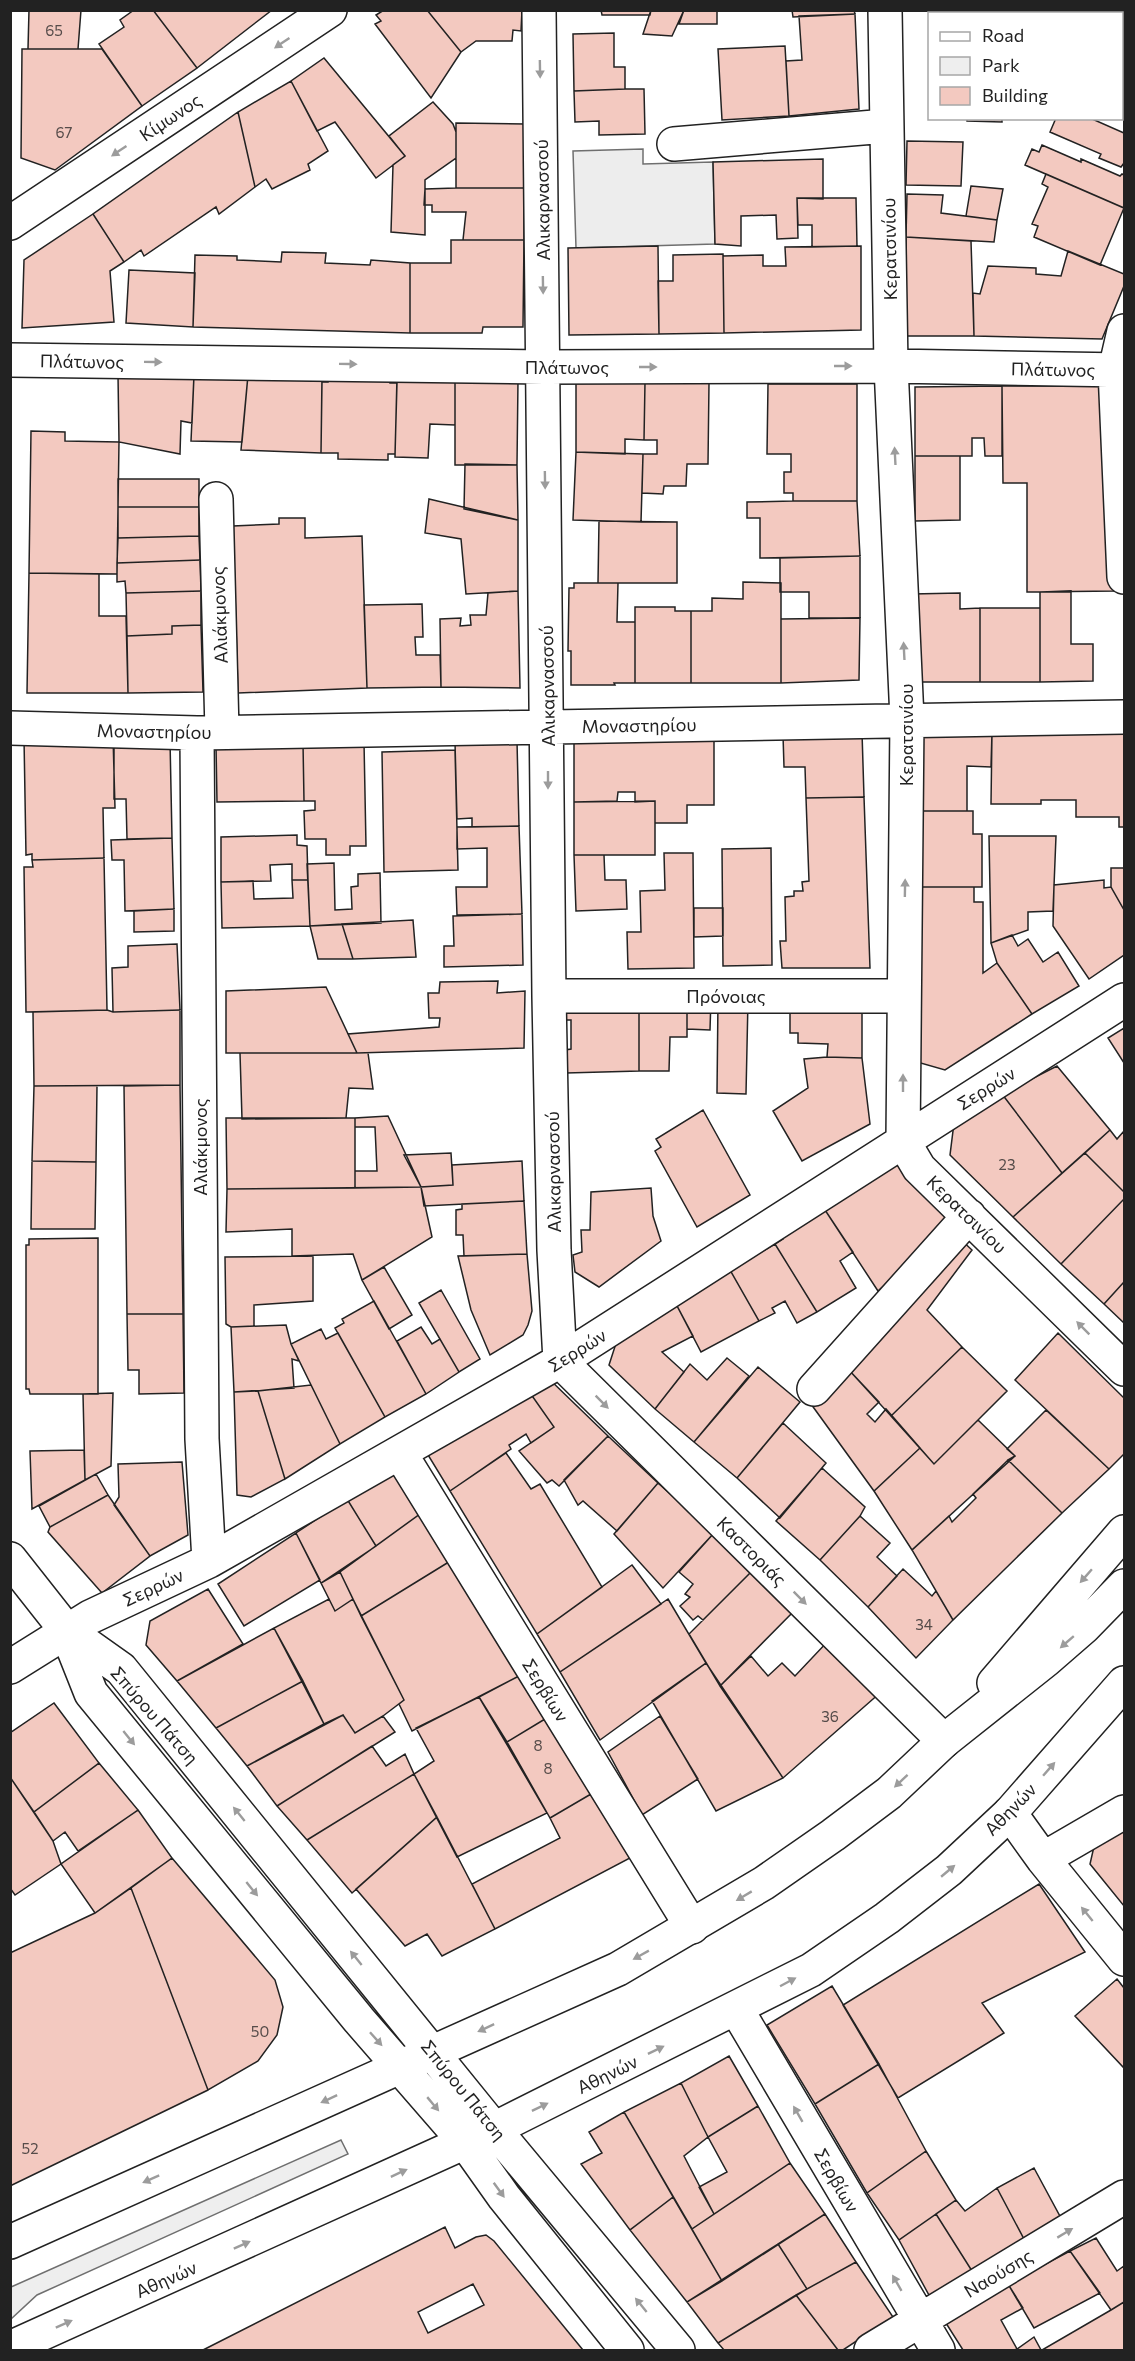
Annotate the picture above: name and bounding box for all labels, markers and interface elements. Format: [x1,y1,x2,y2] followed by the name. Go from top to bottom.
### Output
[928,12,1123,120] legend
[45,21,63,39] house number: 65
[982,24,1024,46] text: Road
[274,37,290,49] one-way arrow
[982,54,1020,76] text: Park
[535,59,545,78] one-way arrow
[982,84,1048,106] text: Building
[135,88,205,146] street label: Κίμωνος
[56,123,73,141] house number: 67
[530,139,554,261] street label: Αλικαρνασσού
[111,145,127,156] one-way arrow
[877,197,901,301] street label: Κερατσινίου
[538,275,548,294] one-way arrow
[40,349,124,373] street label: Πλάτωνος
[525,356,609,378] street label: Πλάτωνος
[143,357,162,367] one-way arrow
[1011,357,1095,381] street label: Πλάτωνος
[338,360,357,369] one-way arrow
[833,361,852,371] one-way arrow
[638,362,657,372] one-way arrow
[890,446,899,465] one-way arrow
[540,470,550,489] one-way arrow
[206,566,232,664] street label: Αλιάκμονος
[535,625,559,747] street label: Αλικαρνασσού
[899,641,908,660] one-way arrow
[895,684,917,786] street label: Κερατσινίου
[581,713,697,737] street label: Μοναστηρίου
[96,719,212,743] street label: Μοναστηρίου
[543,770,553,789] one-way arrow
[900,878,909,897] one-way arrow
[686,985,766,1007] street label: Πρόνοιας
[953,1062,1019,1114] street label: Σερρών
[898,1073,908,1092] one-way arrow
[189,1098,211,1196] street label: Αλιάκμονος
[541,1111,565,1233] street label: Αλικαρνασσού
[999,1155,1015,1173] house number: 23
[922,1170,1012,1258] street label: Κερατσινίου
[1076,1321,1090,1335] one-way arrow
[544,1324,610,1376] street label: Σερρών
[594,1394,608,1408] one-way arrow
[713,1512,791,1590] street label: Καστοριάς
[119,1563,187,1611] street label: Σερρών
[1080,1568,1093,1583] one-way arrow
[792,1591,806,1605] one-way arrow
[915,1615,933,1633] house number: 34
[1059,1635,1075,1648] one-way arrow
[518,1655,574,1725] street label: Σερβίων
[107,1662,203,1768] street label: Σπύρου Πάτση
[821,1707,839,1725] house number: 36
[122,1730,135,1746] one-way arrow
[533,1736,543,1754] house number: 8
[543,1759,553,1777] house number: 8
[1042,1762,1055,1777] one-way arrow
[894,1774,909,1788] one-way arrow
[980,1778,1040,1840] street label: Αθηνών
[232,1806,245,1822] one-way arrow
[940,1864,956,1877] one-way arrow
[246,1881,258,1896] one-way arrow
[736,1890,752,1901] one-way arrow
[1081,1906,1094,1922] one-way arrow
[350,1950,363,1966] one-way arrow
[633,1950,650,1960] one-way arrow
[780,1977,797,1987] one-way arrow
[251,2022,269,2040] house number: 50
[478,2023,495,2032] one-way arrow
[369,2031,382,2046] one-way arrow
[417,2036,511,2144] street label: Σπύρου Πάτση
[648,2045,665,2054] one-way arrow
[573,2050,641,2098] street label: Αθηνών
[320,2095,337,2104] one-way arrow
[426,2096,439,2111] one-way arrow
[531,2102,548,2112] one-way arrow
[793,2105,803,2122] one-way arrow
[22,2139,38,2157] house number: 52
[810,2144,864,2216] street label: Σερβίων
[390,2169,407,2178] one-way arrow
[142,2175,159,2184] one-way arrow
[493,2182,505,2197] one-way arrow
[1057,2227,1073,2238] one-way arrow
[233,2240,250,2249] one-way arrow
[960,2244,1036,2302] street label: Ναούσης
[132,2256,200,2302] street label: Αθηνών
[892,2274,902,2291] one-way arrow
[635,2298,648,2313] one-way arrow
[55,2320,72,2329] one-way arrow

